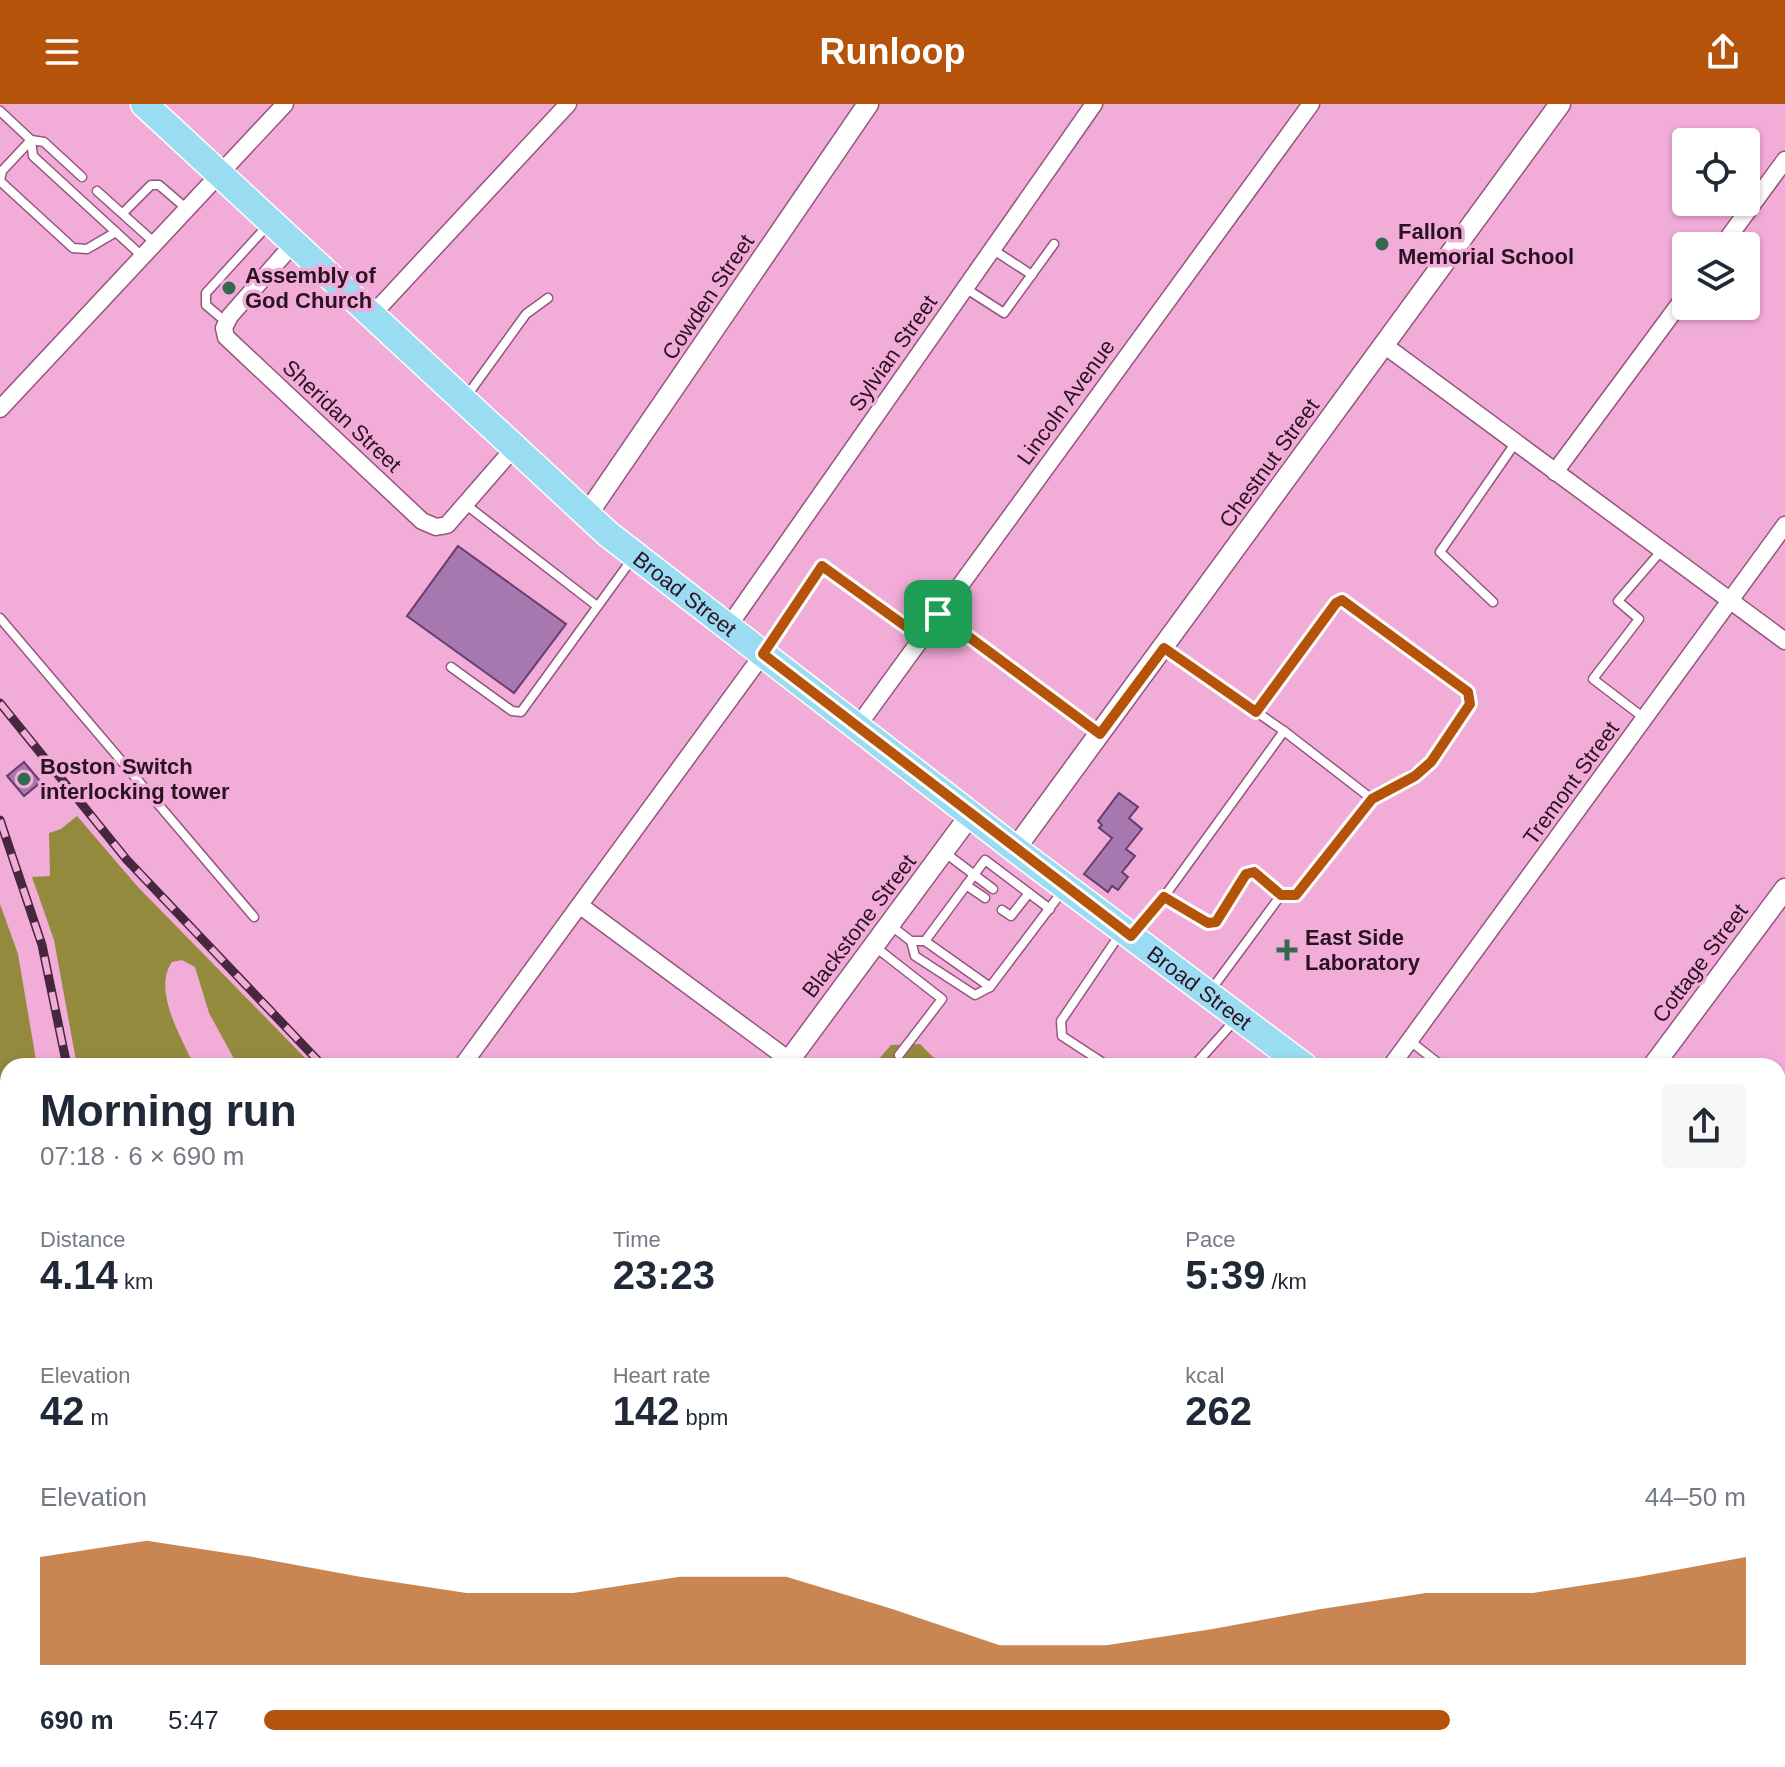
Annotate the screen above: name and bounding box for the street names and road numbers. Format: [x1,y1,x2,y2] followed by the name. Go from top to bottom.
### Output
[657,230,759,364] street label: Cowden Street
[844,290,942,416] street label: Sylvian Street
[1012,334,1120,470] street label: Lincoln Avenue
[278,355,406,477] street label: Sheridan Street
[1214,394,1324,532] street label: Chestnut Street
[628,546,742,641] street label: Broad Street
[1518,717,1624,849] street label: Tremont Street
[797,850,921,1002] street label: Blackstone Street
[1647,899,1753,1027] street label: Cottage Street
[1143,940,1256,1035] street label: Broad Street

